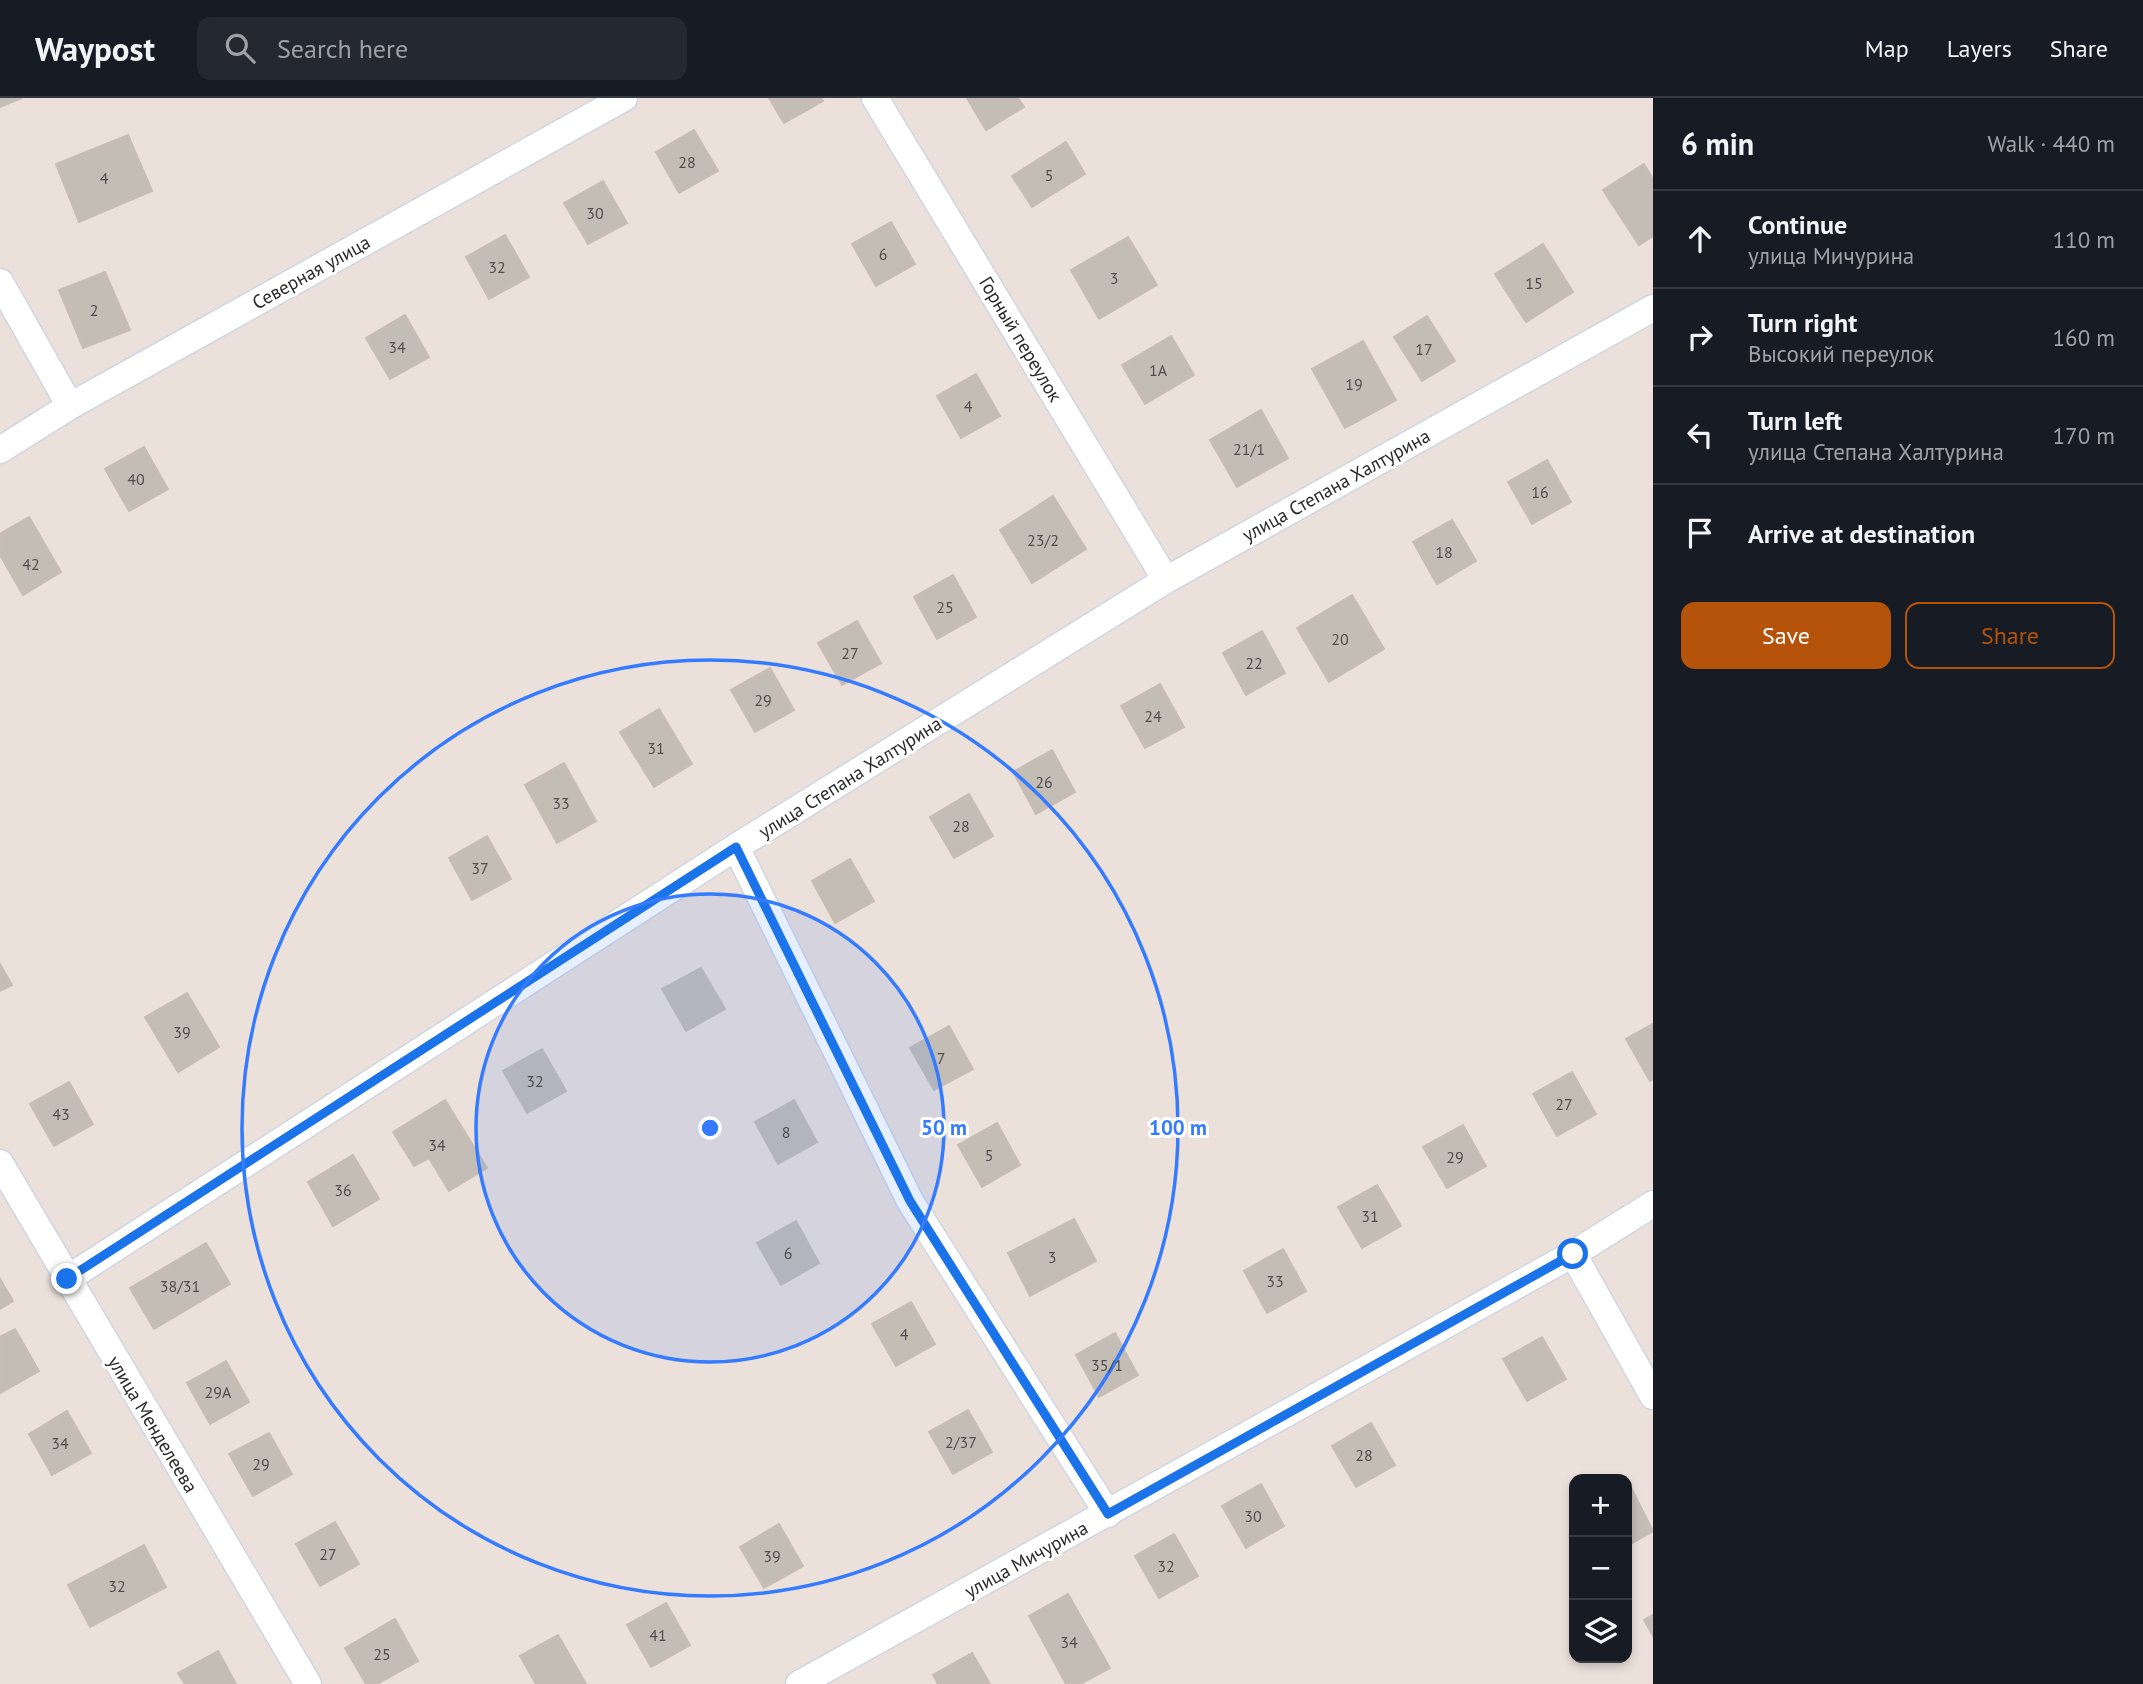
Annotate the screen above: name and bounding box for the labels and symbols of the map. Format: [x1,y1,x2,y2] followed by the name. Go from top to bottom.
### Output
[678,152,696,172] house number: 28
[1045,165,1053,185] house number: 5
[100,168,109,188] house number: 4
[586,203,604,223] house number: 30
[248,230,374,314] street label: Северная улица
[879,244,887,264] house number: 6
[488,257,506,277] house number: 32
[1110,268,1118,288] house number: 3
[974,272,1068,406] street label: Горный переулок
[1525,273,1543,293] house number: 15
[90,300,98,320] house number: 2
[388,337,406,357] house number: 34
[1415,339,1433,359] house number: 17
[1149,360,1168,380] house number: 1А
[1345,374,1363,394] house number: 19
[964,396,973,416] house number: 4
[1238,423,1434,547] street label: улица Степана Халтурина
[1233,439,1265,459] house number: 21/1
[127,469,145,489] house number: 40
[1531,482,1549,502] house number: 16
[1027,530,1059,550] house number: 23/2
[1435,542,1453,562] house number: 18
[22,554,40,574] house number: 42
[936,597,954,617] house number: 25
[1331,629,1349,649] house number: 20
[841,643,859,663] house number: 27
[1245,653,1263,673] house number: 22
[754,690,772,710] house number: 29
[1144,706,1162,726] house number: 24
[754,711,946,843] street label: улица Степана Халтурина
[647,738,665,758] house number: 31
[1035,772,1053,792] house number: 26
[552,793,570,813] house number: 33
[952,816,970,836] house number: 28
[471,858,489,878] house number: 37
[173,1022,191,1042] house number: 39
[937,1048,945,1068] house number: 7
[526,1071,544,1091] house number: 32
[1555,1094,1573,1114] house number: 27
[52,1104,70,1124] house number: 43
[921,1114,967,1141] text: 50 m
[1149,1114,1207,1141] text: 100 m
[698,1116,722,1140] centre of rings
[782,1122,790,1142] house number: 8
[428,1135,446,1155] house number: 34
[985,1145,993,1165] house number: 5
[1446,1147,1464,1167] house number: 29
[334,1180,352,1200] house number: 36
[1361,1206,1379,1226] house number: 31
[1557,1238,1588,1269] route start
[784,1243,792,1263] house number: 6
[1048,1247,1056,1267] house number: 3
[51,1263,82,1294] route end
[1266,1271,1284,1291] house number: 33
[160,1276,200,1296] house number: 38/31
[900,1324,909,1344] house number: 4
[103,1351,203,1497] street label: улица Менделеева
[1091,1355,1123,1375] house number: 35/1
[205,1382,232,1402] house number: 29А
[945,1432,977,1452] house number: 2/37
[51,1433,69,1453] house number: 34
[1355,1445,1373,1465] house number: 28
[252,1454,270,1474] house number: 29
[1244,1506,1262,1526] house number: 30
[960,1515,1092,1603] street label: улица Мичурина
[319,1544,337,1564] house number: 27
[763,1546,781,1566] house number: 39
[1157,1556,1175,1576] house number: 32
[108,1576,126,1596] house number: 32
[649,1625,667,1645] house number: 41
[1060,1632,1078,1652] house number: 34
[373,1644,391,1664] house number: 25

